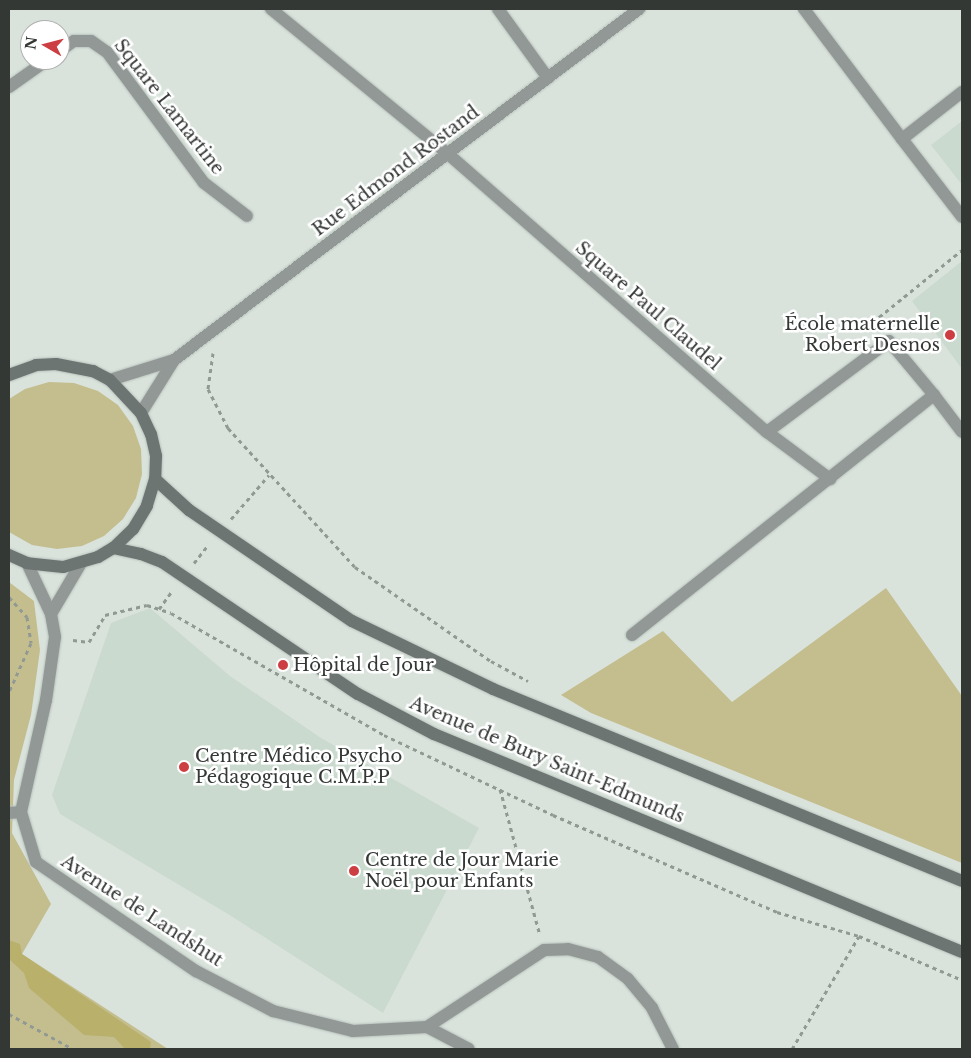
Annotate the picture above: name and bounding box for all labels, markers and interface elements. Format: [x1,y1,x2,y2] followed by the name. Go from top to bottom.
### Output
[20,20,70,70] north arrow
[21,35,41,51] text: N
[109,35,229,179] street label: Square Lamartine
[308,101,484,241] street label: Rue Edmond Rostand
[571,237,725,375] street label: Square Paul Claudel
[784,314,940,356] place label: École maternelle Robert Desnos
[944,329,956,341] marker: École maternelle Robert Desnos
[293,654,434,676] place label: Hôpital de Jour
[277,659,289,671] marker: Hôpital de Jour
[406,692,688,828] street label: Avenue de Bury Saint-Edmunds
[195,746,402,789] place label: Centre Médico Psycho Pédagogique C.M.P.P
[177,760,191,774] marker: Centre Médico Psycho Pédagogique C.M.P.P
[365,850,559,892] place label: Centre de Jour Marie Noël pour Enfants
[57,851,227,971] street label: Avenue de Landshut
[347,864,361,878] marker: Centre de Jour Marie Noël pour Enfants

